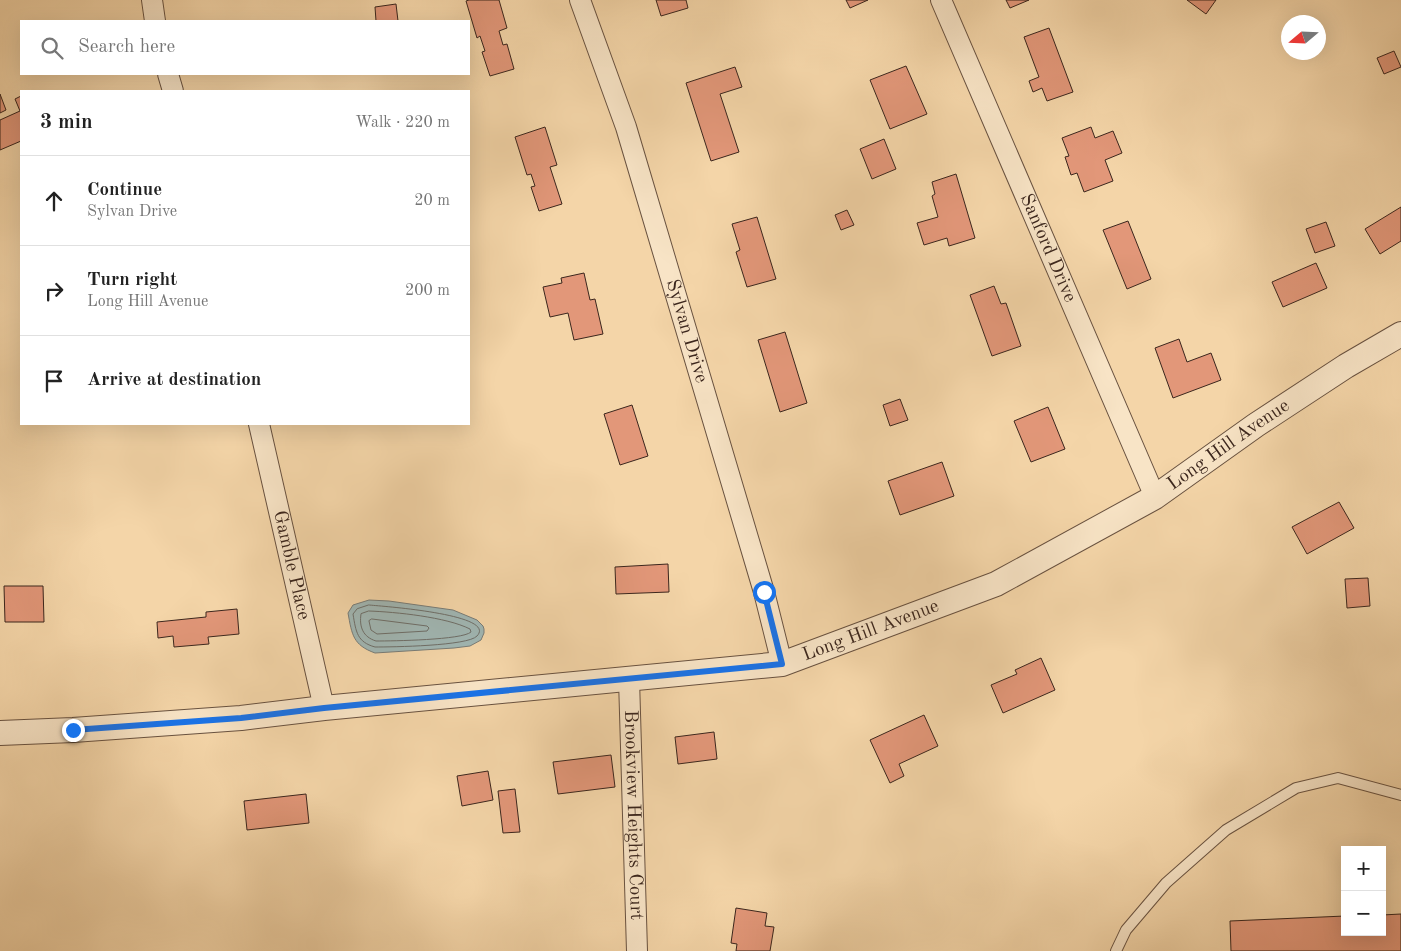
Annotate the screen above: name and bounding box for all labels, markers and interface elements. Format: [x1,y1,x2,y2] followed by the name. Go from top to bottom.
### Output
[1281,15,1326,60] north arrow
[20,20,470,75] search box
[38,34,66,62] icon: search
[78,38,175,57] text: Search here
[40,112,93,133] text: 3 min
[355,115,450,131] text: Walk · 220 m
[87,181,162,200] text: Continue
[40,187,68,215] icon: ahead
[1016,191,1079,305] street label: Sanford Drive
[414,193,450,209] text: 20 m
[87,204,177,220] text: Sylvan Drive
[87,271,177,290] text: Turn right
[40,277,68,305] icon: right
[662,277,711,385] street label: Sylvan Drive
[405,283,450,299] text: 200 m
[87,294,208,310] text: Long Hill Avenue
[40,367,68,395] icon: arrive
[87,371,261,390] text: Arrive at destination
[1164,396,1293,494] street label: Long Hill Avenue
[270,509,313,622] street label: Gamble Place
[753,581,776,604] route start
[800,597,942,665] street label: Long Hill Avenue
[620,710,646,920] street label: Brookview Heights Court
[62,719,85,742] route end
[1341,846,1386,936] map controls
[1341,846,1386,891] button: +
[1341,891,1386,936] button: −

